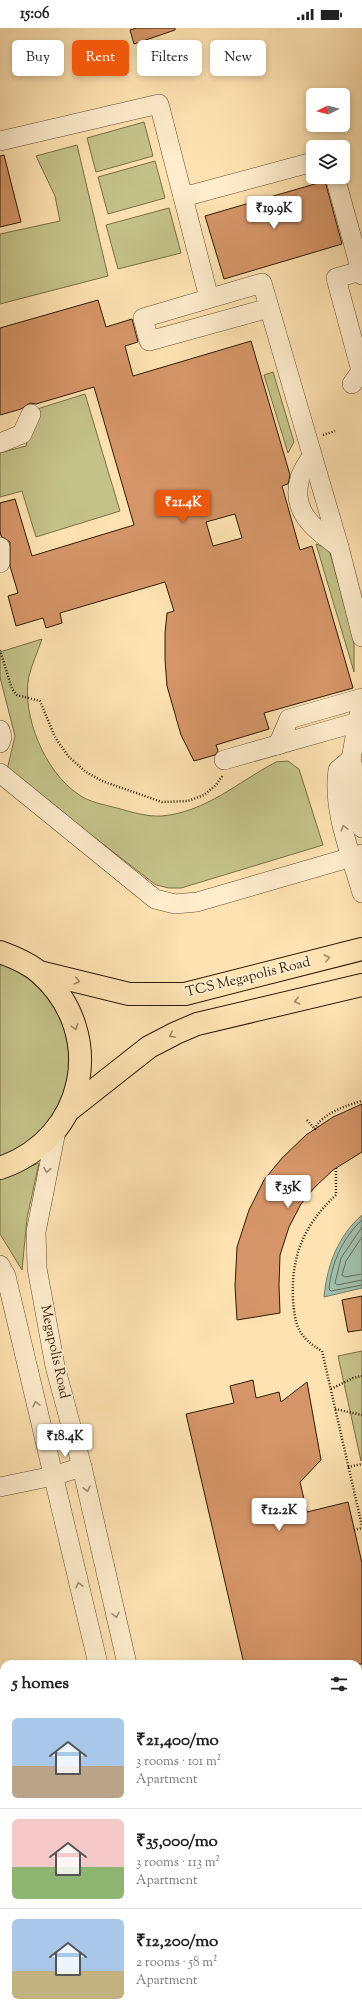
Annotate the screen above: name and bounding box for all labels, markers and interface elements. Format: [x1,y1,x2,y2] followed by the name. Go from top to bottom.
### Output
[20,4,49,25] text: 15:06
[12,40,64,76] chip: Buy
[72,40,129,76] chip: Rent
[137,40,202,76] chip: Filters
[210,40,266,76] chip: New
[306,88,350,132] north arrow
[306,88,350,184] map controls
[306,140,350,184] button: layers
[241,196,307,230] pin: ₹19.9K
[256,200,292,218] text: ₹19.9K
[150,490,216,524] pin: ₹21.4K
[164,494,202,512] text: ₹21.4K
[340,825,349,832] one-way arrow
[183,953,313,1003] street label: TCS Megapolis Road
[324,955,330,963] one-way arrow
[74,976,81,985] one-way arrow
[294,996,300,1004] one-way arrow
[71,1024,79,1031] one-way arrow
[169,1030,176,1038] one-way arrow
[44,1166,52,1173] one-way arrow
[264,1175,312,1209] pin: ₹35K
[275,1179,301,1197] text: ₹35K
[34,1303,74,1401] street label: Megapolis Road
[33,1401,41,1407] one-way arrow
[32,1424,98,1458] pin: ₹18.4K
[46,1428,84,1446] text: ₹18.4K
[83,1486,91,1492] one-way arrow
[246,1498,312,1532] pin: ₹12.2K
[261,1502,297,1520] text: ₹12.2K
[76,1582,84,1588] one-way arrow
[112,1612,120,1619] one-way arrow
[12,1672,69,1696] text: 5 homes
[328,1673,350,1695] icon: filters
[136,1729,219,1753] text: ₹21,400/mo
[44,1734,92,1782] icon: home
[136,1753,221,1771] text: 3 rooms · 101 m²
[136,1771,197,1789] text: Apartment
[136,1830,218,1854] text: ₹35,000/mo
[44,1835,92,1883] icon: home
[136,1854,220,1872] text: 3 rooms · 113 m²
[136,1872,197,1890] text: Apartment
[136,1930,218,1954] text: ₹12,200/mo
[44,1935,92,1983] icon: home
[136,1954,217,1972] text: 2 rooms · 58 m²
[136,1972,197,1990] text: Apartment

